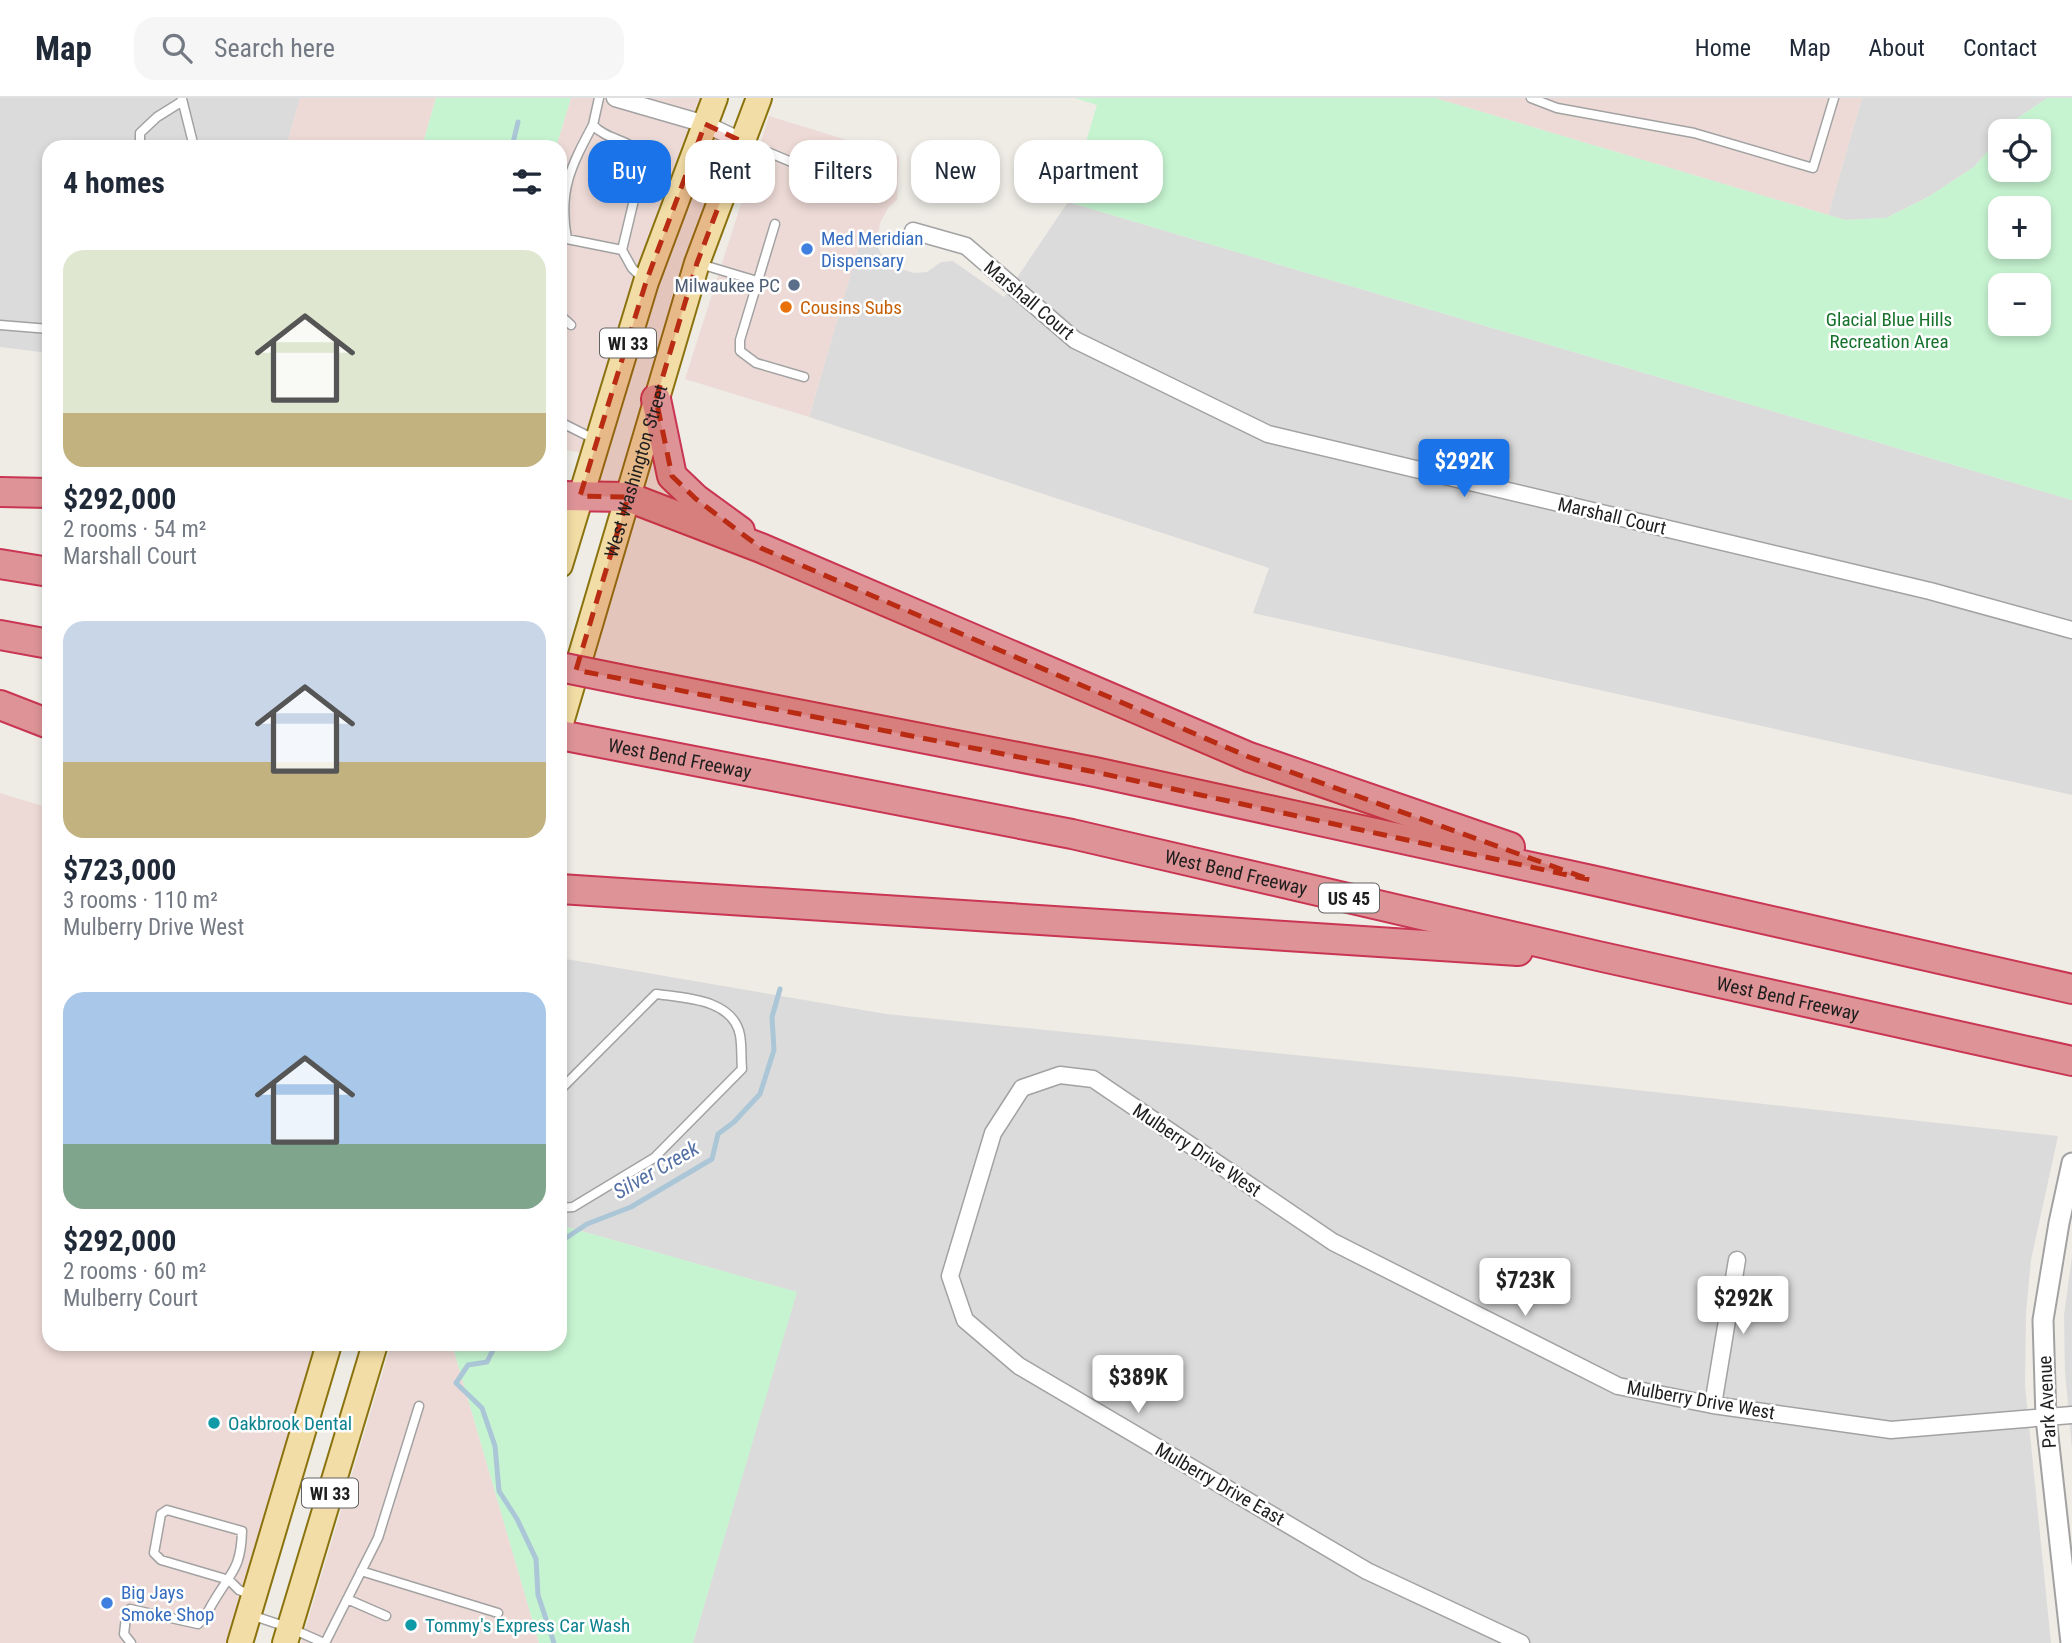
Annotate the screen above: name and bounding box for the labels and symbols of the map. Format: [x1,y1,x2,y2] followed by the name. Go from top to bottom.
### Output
[821,227,924,272] place label: Med Meridian Dispensary
[799,241,815,257] marker: Med Meridian Dispensary
[979,256,1079,344] street label: Marshall Court
[674,274,780,297] place label: Milwaukee PC
[786,277,802,293] marker: Milwaukee PC
[800,296,902,319] place label: Cousins Subs
[778,299,794,315] marker: Cousins Subs
[1826,308,1952,353] park label: Glacial Blue Hills Recreation Area
[600,328,656,358] road number: WI 33
[599,382,672,560] street label: West Washington Street
[1415,440,1513,499] pin: $292K
[1556,492,1668,540] street label: Marshall Court
[606,733,754,783] street label: West Bend Freeway
[1163,844,1310,900] street label: West Bend Freeway
[1319,884,1379,912] road number: US 45
[1714,971,1862,1025] street label: West Bend Freeway
[1128,1099,1266,1201] street label: Mulberry Drive West
[609,1135,704,1204] water label: Silver Creek
[1476,1258,1574,1318] pin: $723K
[1694,1276,1792,1336] pin: $292K
[2033,1355,2061,1449] street label: Park Avenue
[1089,1356,1187,1415] pin: $389K
[1625,1376,1777,1424] street label: Mulberry Drive West
[228,1412,352,1435] place label: Oakbrook Dental
[206,1415,222,1431] marker: Oakbrook Dental
[1151,1438,1289,1530] street label: Mulberry Drive East
[302,1478,358,1508] road number: WI 33
[121,1581,214,1626] place label: Big Jays Smoke Shop
[99,1595,115,1611] marker: Big Jays Smoke Shop
[425,1614,630,1637] place label: Tommy's Express Car Wash
[403,1617,419,1633] marker: Tommy's Express Car Wash

